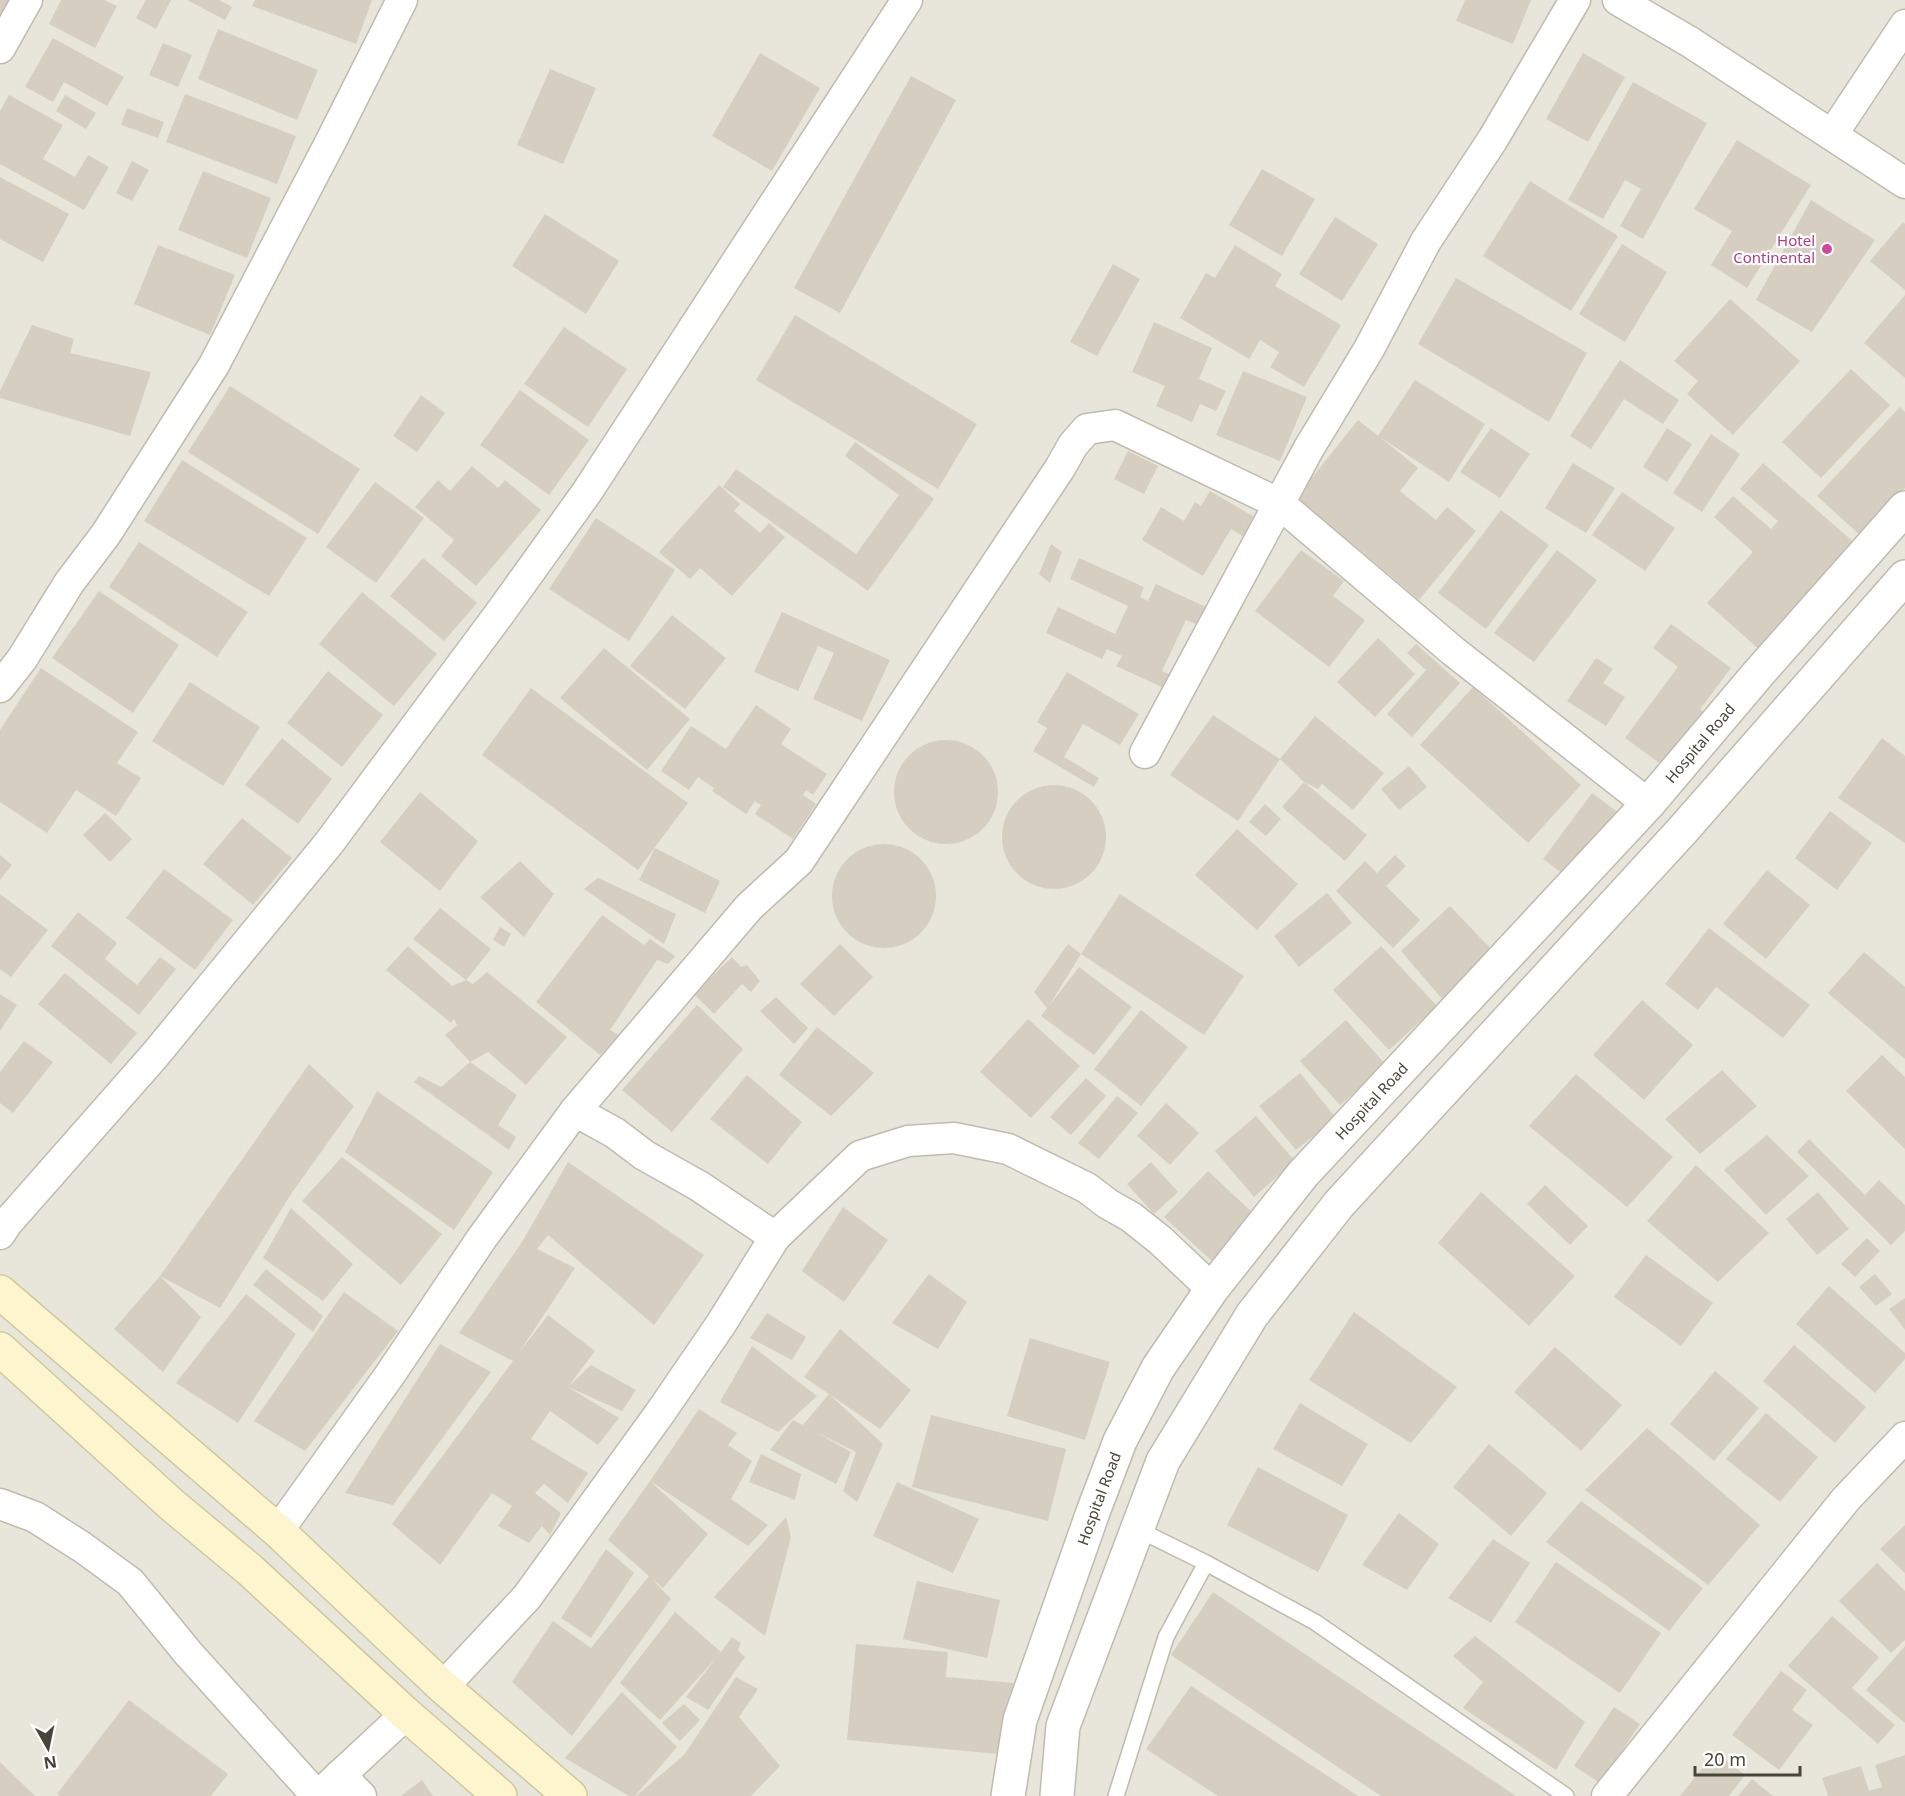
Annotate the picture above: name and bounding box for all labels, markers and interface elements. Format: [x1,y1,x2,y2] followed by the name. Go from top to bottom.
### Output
[1733,230,1815,267] place label: Hotel Continental
[1820,242,1834,256] marker: Hotel Continental
[1660,699,1739,787] street label: Hospital Road
[1330,1058,1412,1144] street label: Hospital Road
[1072,1449,1125,1548] street label: Hospital Road
[18,1718,78,1778] north arrow
[1695,1739,1800,1777] scale bar
[1704,1747,1746,1771] text: 20 m
[42,1751,58,1775] text: N

